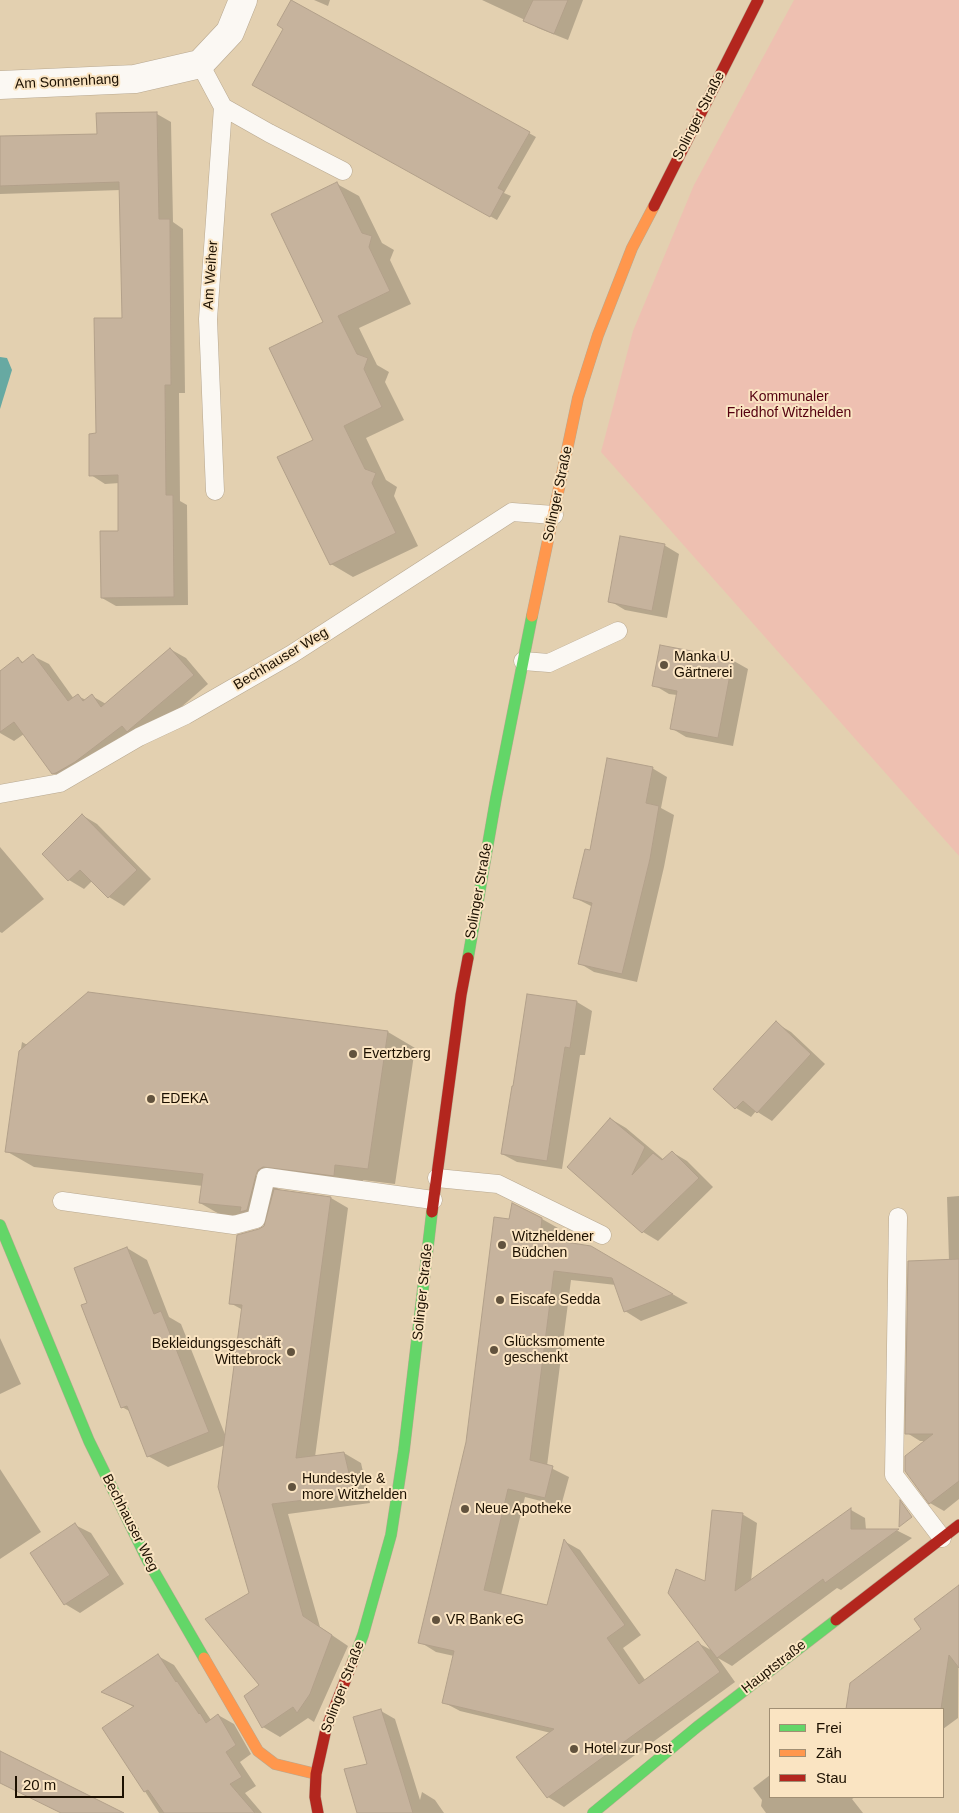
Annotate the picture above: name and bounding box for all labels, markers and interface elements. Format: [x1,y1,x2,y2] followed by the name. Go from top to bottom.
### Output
[669,69,729,163] street label: Solinger Straße
[14,71,120,93] street label: Am Sonnenhang
[200,240,222,310] street label: Am Weiher
[727,389,851,422] park label: Kommunaler Friedhof Witzhelden
[540,445,576,543] street label: Solinger Straße
[231,624,331,694] street label: Bechhauser Weg
[674,649,734,682] place label: Manka U. Gärtnerei
[658,659,670,671] marker: Manka U. Gärtnerei
[462,842,496,940] street label: Solinger Straße
[363,1046,431,1062] place label: Evertzberg
[347,1048,359,1060] marker: Evertzberg
[161,1091,208,1107] place label: EDEKA
[145,1093,157,1105] marker: EDEKA
[512,1229,594,1262] place label: Witzheldener Büdchen
[496,1239,508,1251] marker: Witzheldener Büdchen
[410,1243,436,1341] street label: Solinger Straße
[510,1292,600,1308] place label: Eiscafe Sedda
[494,1294,506,1306] marker: Eiscafe Sedda
[504,1334,605,1366] place label: Glücksmomente geschenkt
[152,1336,281,1368] place label: Bekleidungsgeschäft Wittebrock
[488,1344,500,1356] marker: Glücksmomente geschenkt
[285,1346,297,1358] marker: Bekleidungsgeschäft Wittebrock
[98,1471,162,1575] street label: Bechhauser Weg
[302,1471,407,1504] place label: Hundestyle & more Witzhelden
[286,1481,298,1493] marker: Hundestyle & more Witzhelden
[475,1501,572,1517] place label: Neue Apotheke
[459,1503,471,1515] marker: Neue Apotheke
[446,1612,524,1628] place label: VR Bank eG
[430,1614,442,1626] marker: VR Bank eG
[738,1637,810,1697] street label: Hauptstraße
[318,1639,368,1735] street label: Solinger Straße
[769,1708,944,1798] legend
[816,1719,842,1736] text: Frei
[584,1741,672,1757] place label: Hotel zur Post
[568,1743,580,1755] marker: Hotel zur Post
[816,1744,842,1761] text: Zäh
[18,1766,126,1798] scale bar
[816,1769,847,1786] text: Stau
[23,1776,56,1793] text: 20 m

